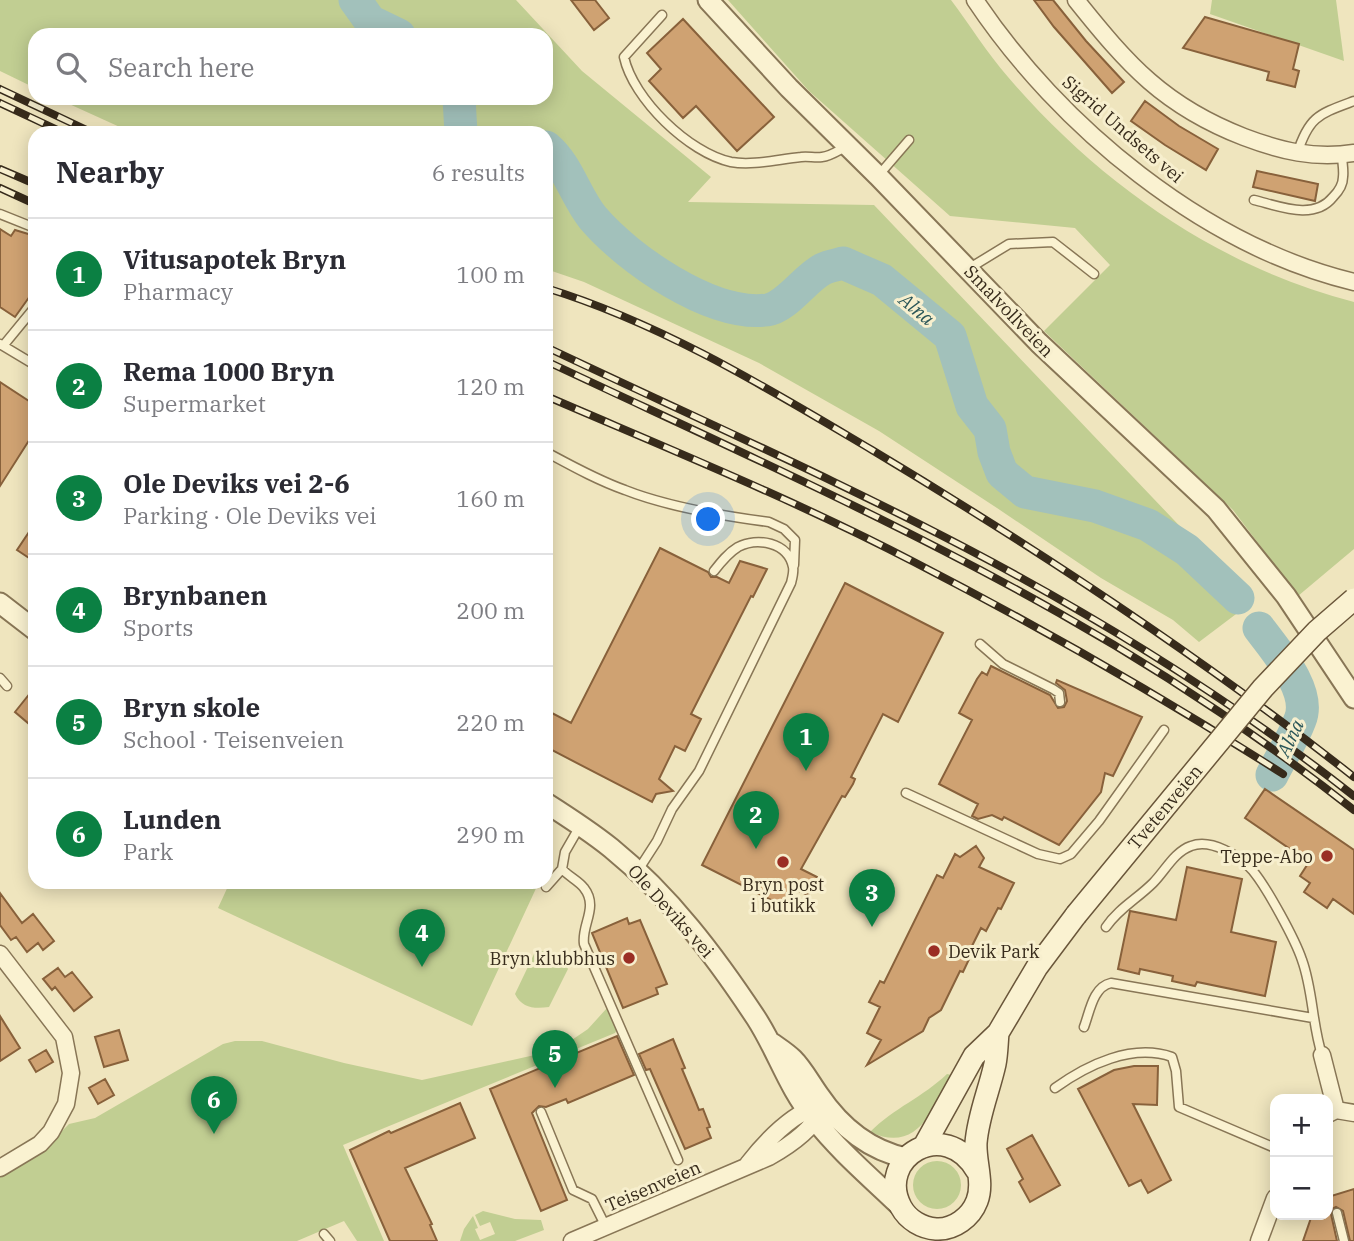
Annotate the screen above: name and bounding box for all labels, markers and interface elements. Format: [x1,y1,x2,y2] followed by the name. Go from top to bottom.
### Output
[28,28,553,105] search box
[52,48,90,86] icon: search
[108,50,254,84] text: Search here
[1058,70,1189,188] street label: Sigrid Undsets vei
[56,152,164,191] text: Nearby
[432,157,525,187] text: 6 results
[123,242,346,276] text: Vitusapotek Bryn
[72,259,86,289] text: 1
[456,259,525,289] text: 100 m
[959,260,1059,362] street label: Smalvollveien
[123,276,233,306] text: Pharmacy
[893,286,940,331] water label: Alna
[123,354,335,388] text: Rema 1000 Bryn
[72,371,86,401] text: 2
[456,371,525,401] text: 120 m
[123,388,266,418] text: Supermarket
[123,466,350,500] text: Ole Deviks vei 2-6
[72,483,86,513] text: 3
[456,483,525,513] text: 160 m
[123,500,377,530] text: Parking · Ole Deviks vei
[691,502,725,536] your location
[123,578,267,612] text: Brynbanen
[72,595,86,625] text: 4
[456,595,525,625] text: 200 m
[123,612,193,642] text: Sports
[123,690,260,724] text: Bryn skole
[72,707,86,737] text: 5
[456,707,525,737] text: 220 m
[783,713,829,771] pin: 1
[1270,715,1309,762] water label: Alna
[123,724,344,754] text: School · Teisenveien
[1123,760,1207,854] street label: Tvetenveien
[733,791,779,849] pin: 2
[123,802,221,836] text: Lunden
[72,819,86,849] text: 6
[456,819,525,849] text: 290 m
[123,836,173,866] text: Park
[1220,845,1313,868] place label: Teppe-Abo
[1319,848,1335,864] marker: Teppe-Abo
[775,854,791,870] marker: Bryn post i butikk
[623,859,719,963] street label: Ole Deviks vei
[849,869,895,927] pin: 3
[742,873,824,917] place label: Bryn post i butikk
[399,909,445,967] pin: 4
[948,940,1040,963] place label: Devik Park
[926,943,942,959] marker: Devik Park
[489,947,615,970] place label: Bryn klubbhus
[621,950,637,966] marker: Bryn klubbhus
[532,1030,578,1088] pin: 5
[191,1076,237,1134] pin: 6
[1270,1094,1333,1220] map controls
[1270,1094,1333,1157] button: +
[602,1156,704,1216] street label: Teisenveien
[1270,1157,1333,1220] button: −

